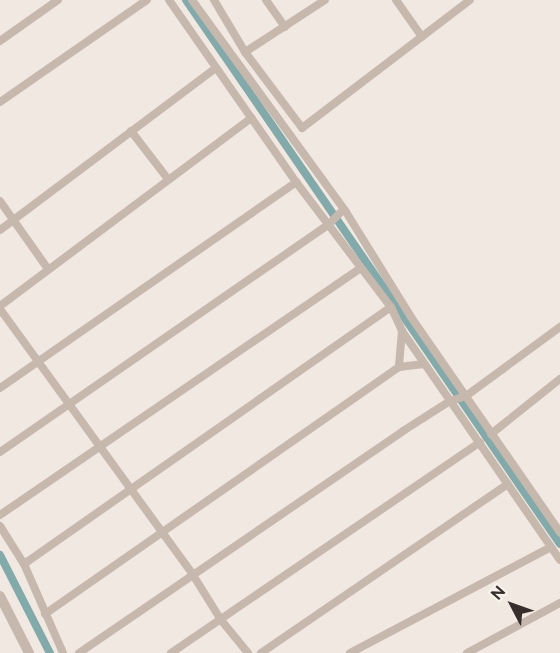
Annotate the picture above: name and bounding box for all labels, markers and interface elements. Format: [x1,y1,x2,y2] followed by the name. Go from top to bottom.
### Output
[482,575,542,635] north arrow
[487,582,509,604] text: N

